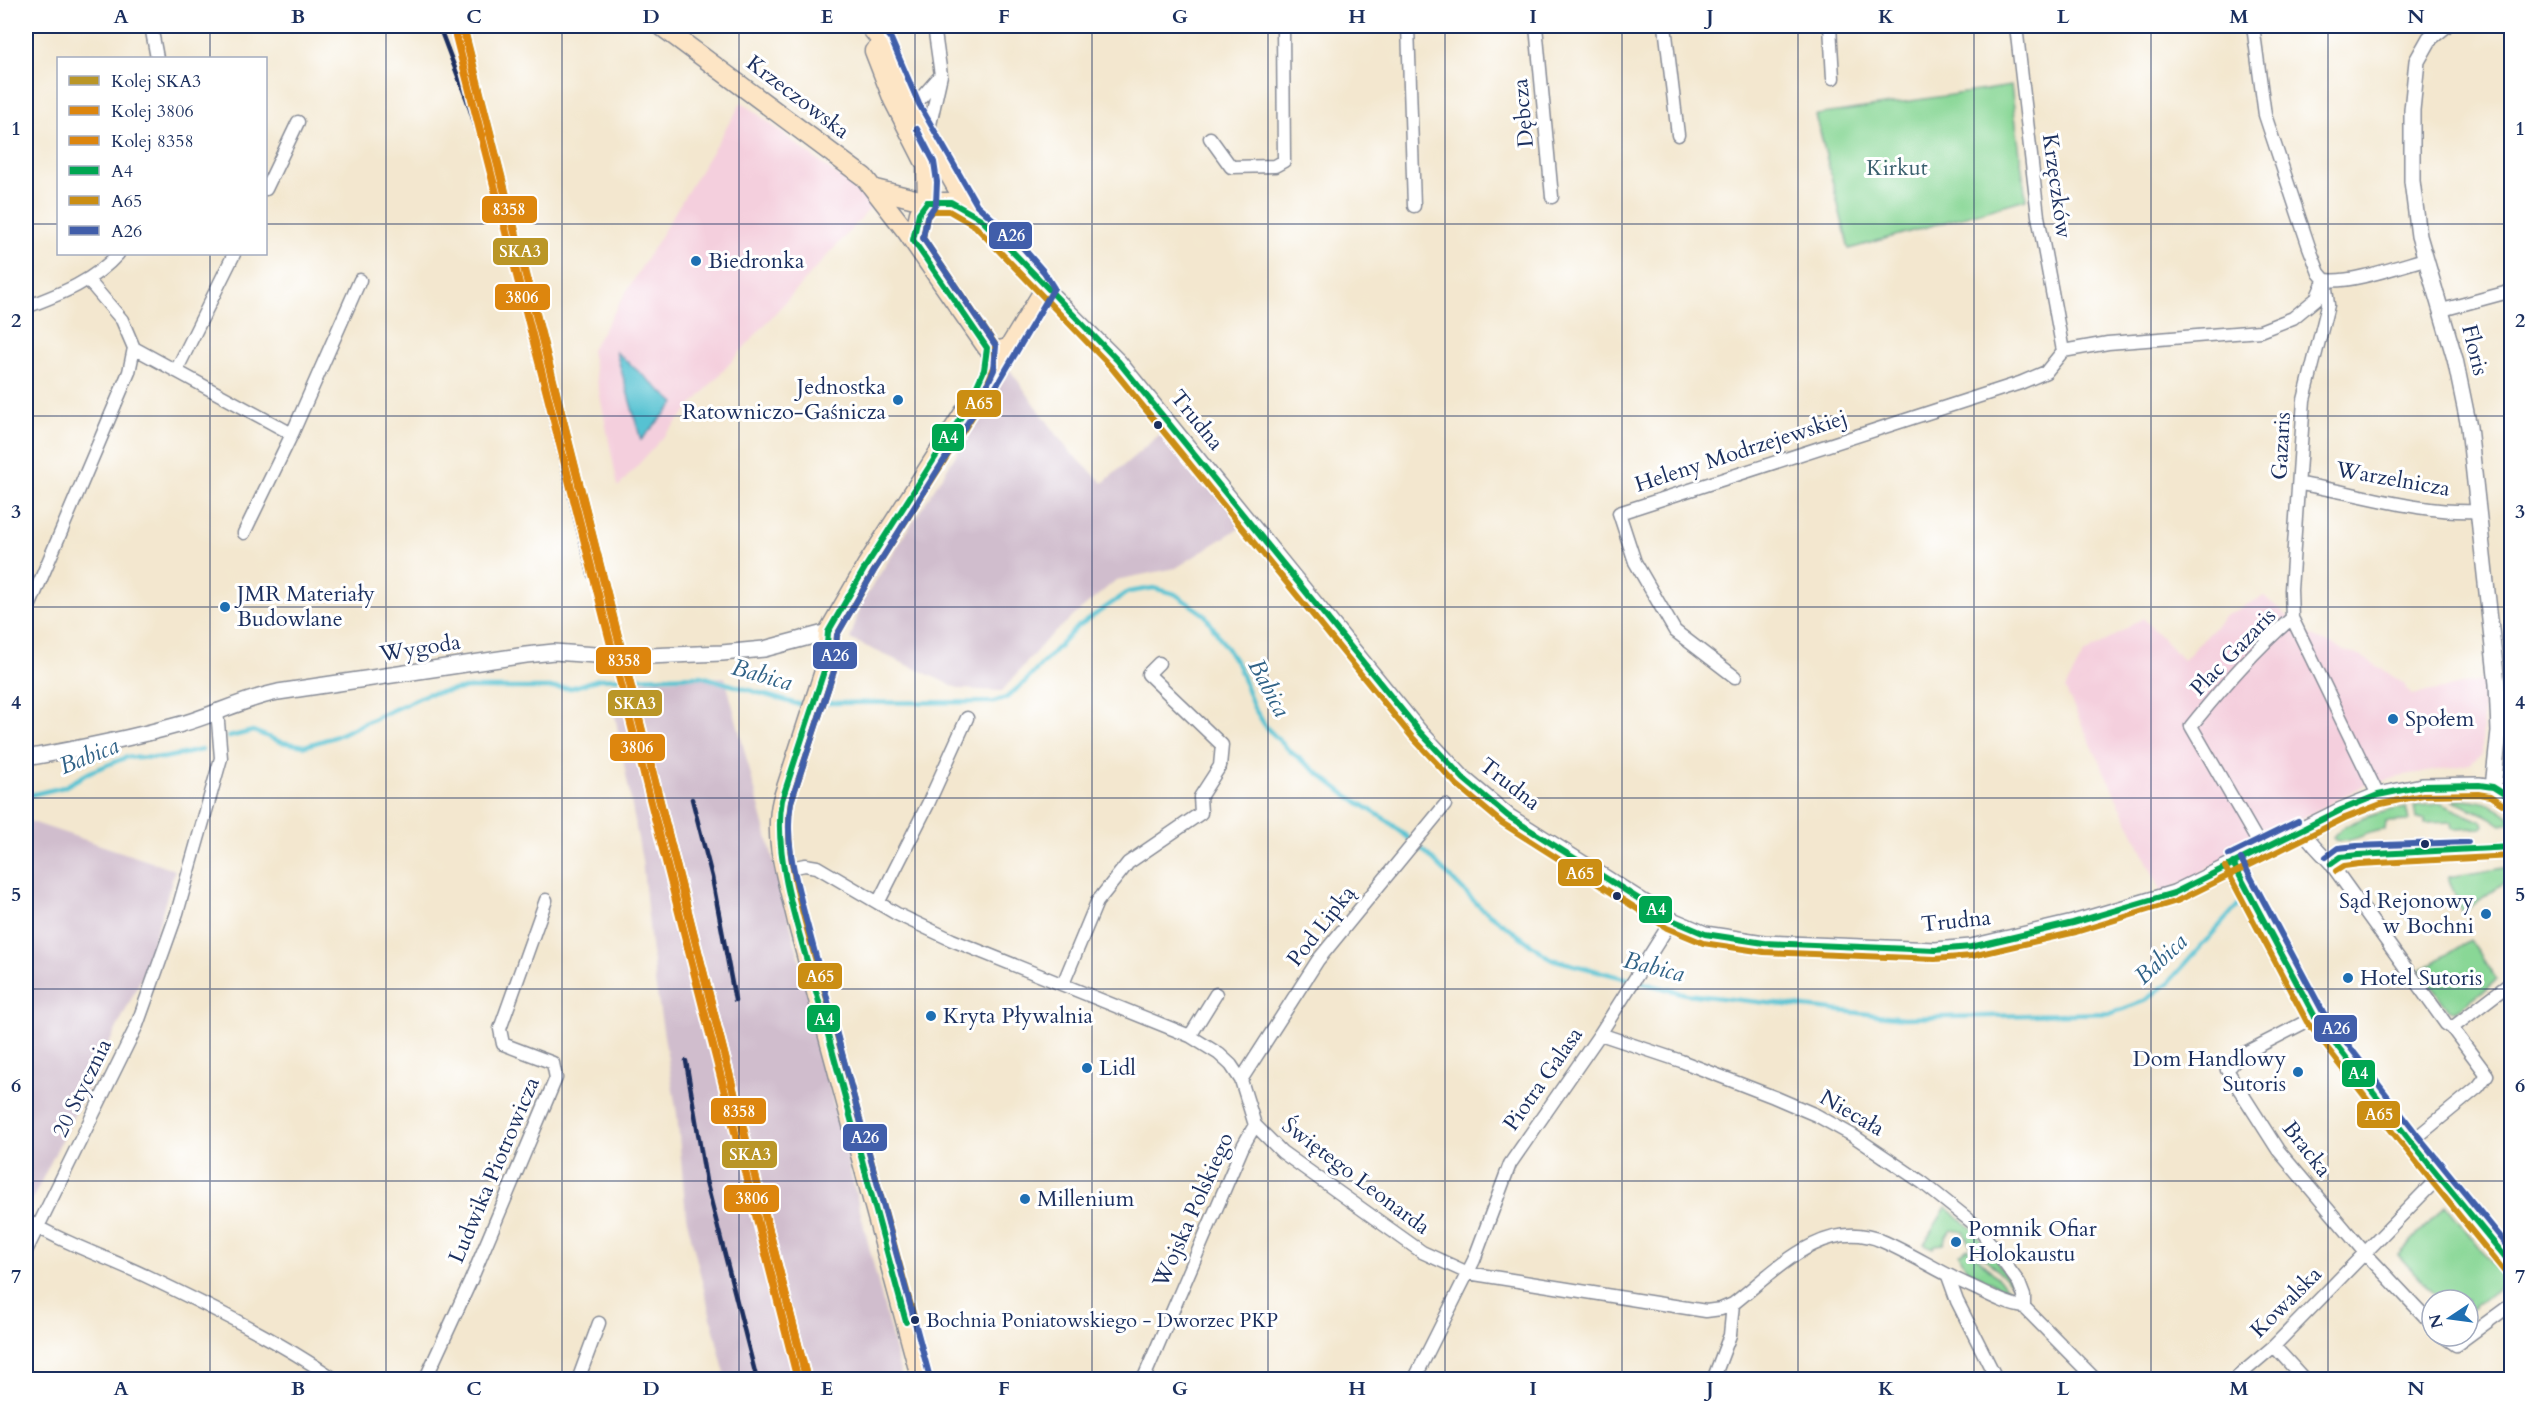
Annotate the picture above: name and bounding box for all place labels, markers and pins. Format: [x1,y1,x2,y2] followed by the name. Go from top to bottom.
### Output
[708,246,805,276] place label: Biedronka
[689,254,703,268] marker: Biedronka
[682,372,886,427] place label: Jednostka Ratowniczo-Gaśnicza
[891,393,905,407] marker: Jednostka Ratowniczo-Gaśnicza
[1152,419,1164,431] unlabelled marker
[234,579,375,634] place label: JMR Materiały Budowlane
[218,600,232,614] marker: JMR Materiały Budowlane
[2405,704,2475,734] place label: Społem
[2386,712,2400,726] marker: Społem
[2419,838,2431,850] unlabelled marker
[2339,886,2474,941] place label: Sąd Rejonowy w Bochni
[1611,890,1623,902] unlabelled marker
[2479,907,2493,921] marker: Sąd Rejonowy w Bochni
[2360,963,2482,993] place label: Hotel Sutoris
[2341,971,2355,985] marker: Hotel Sutoris
[943,1001,1094,1031] place label: Kryta Pływalnia
[924,1009,938,1023] marker: Kryta Pływalnia
[2133,1044,2286,1099] place label: Dom Handlowy Sutoris
[1099,1053,1136,1083] place label: Lidl
[1080,1061,1094,1075] marker: Lidl
[2291,1065,2305,1079] marker: Dom Handlowy Sutoris
[1037,1184,1135,1214] place label: Millenium
[1018,1192,1032,1206] marker: Millenium
[1968,1214,2098,1269] place label: Pomnik Ofiar Holokaustu
[1949,1235,1963,1249] marker: Pomnik Ofiar Holokaustu
[926,1307,1278,1334] place label: Bochnia Poniatowskiego - Dworzec PKP
[909,1314,921,1326] marker: Bochnia Poniatowskiego - Dworzec PKP

